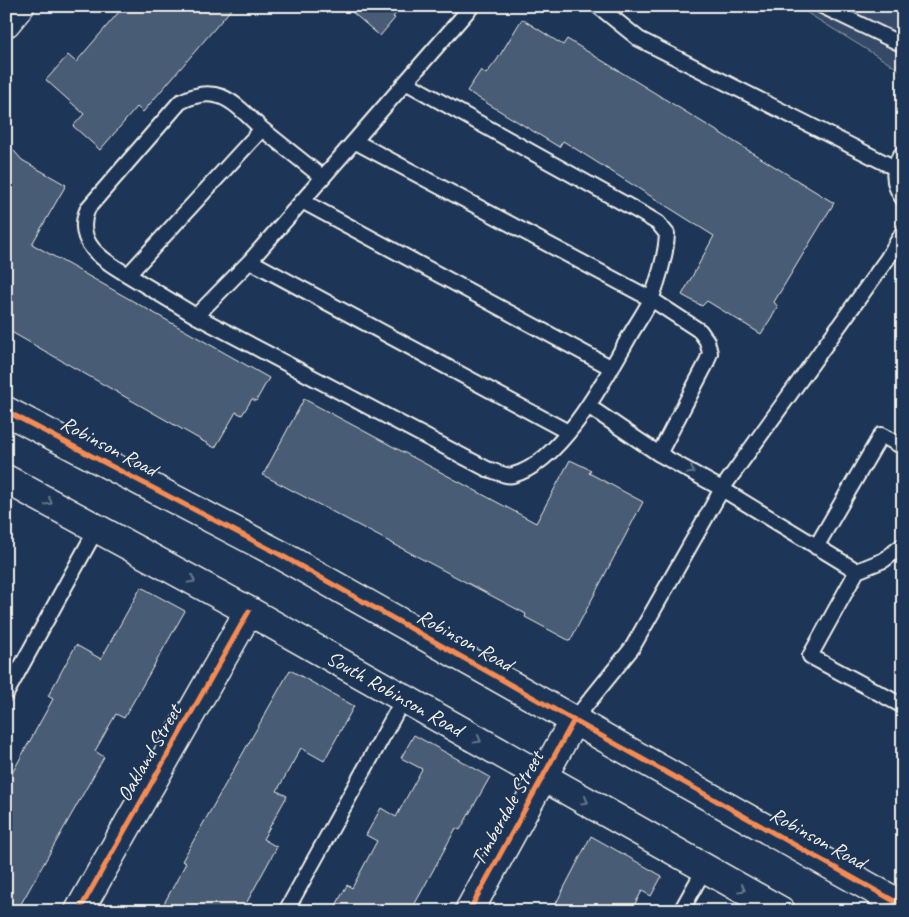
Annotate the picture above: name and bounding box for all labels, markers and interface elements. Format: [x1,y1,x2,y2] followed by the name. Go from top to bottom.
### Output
[56,410,165,484] street label: Robinson Road
[685,465,694,475] one-way arrow
[44,496,53,506] one-way arrow
[186,574,195,584] one-way arrow
[413,603,521,679] street label: Robinson Road
[322,645,471,744] street label: South Robinson Road
[111,698,188,806] street label: Oakland Street
[473,734,482,744] one-way arrow
[465,745,550,870] street label: Timberdale Street
[580,794,589,804] one-way arrow
[766,801,874,877] street label: Robinson Road
[737,882,746,892] one-way arrow

